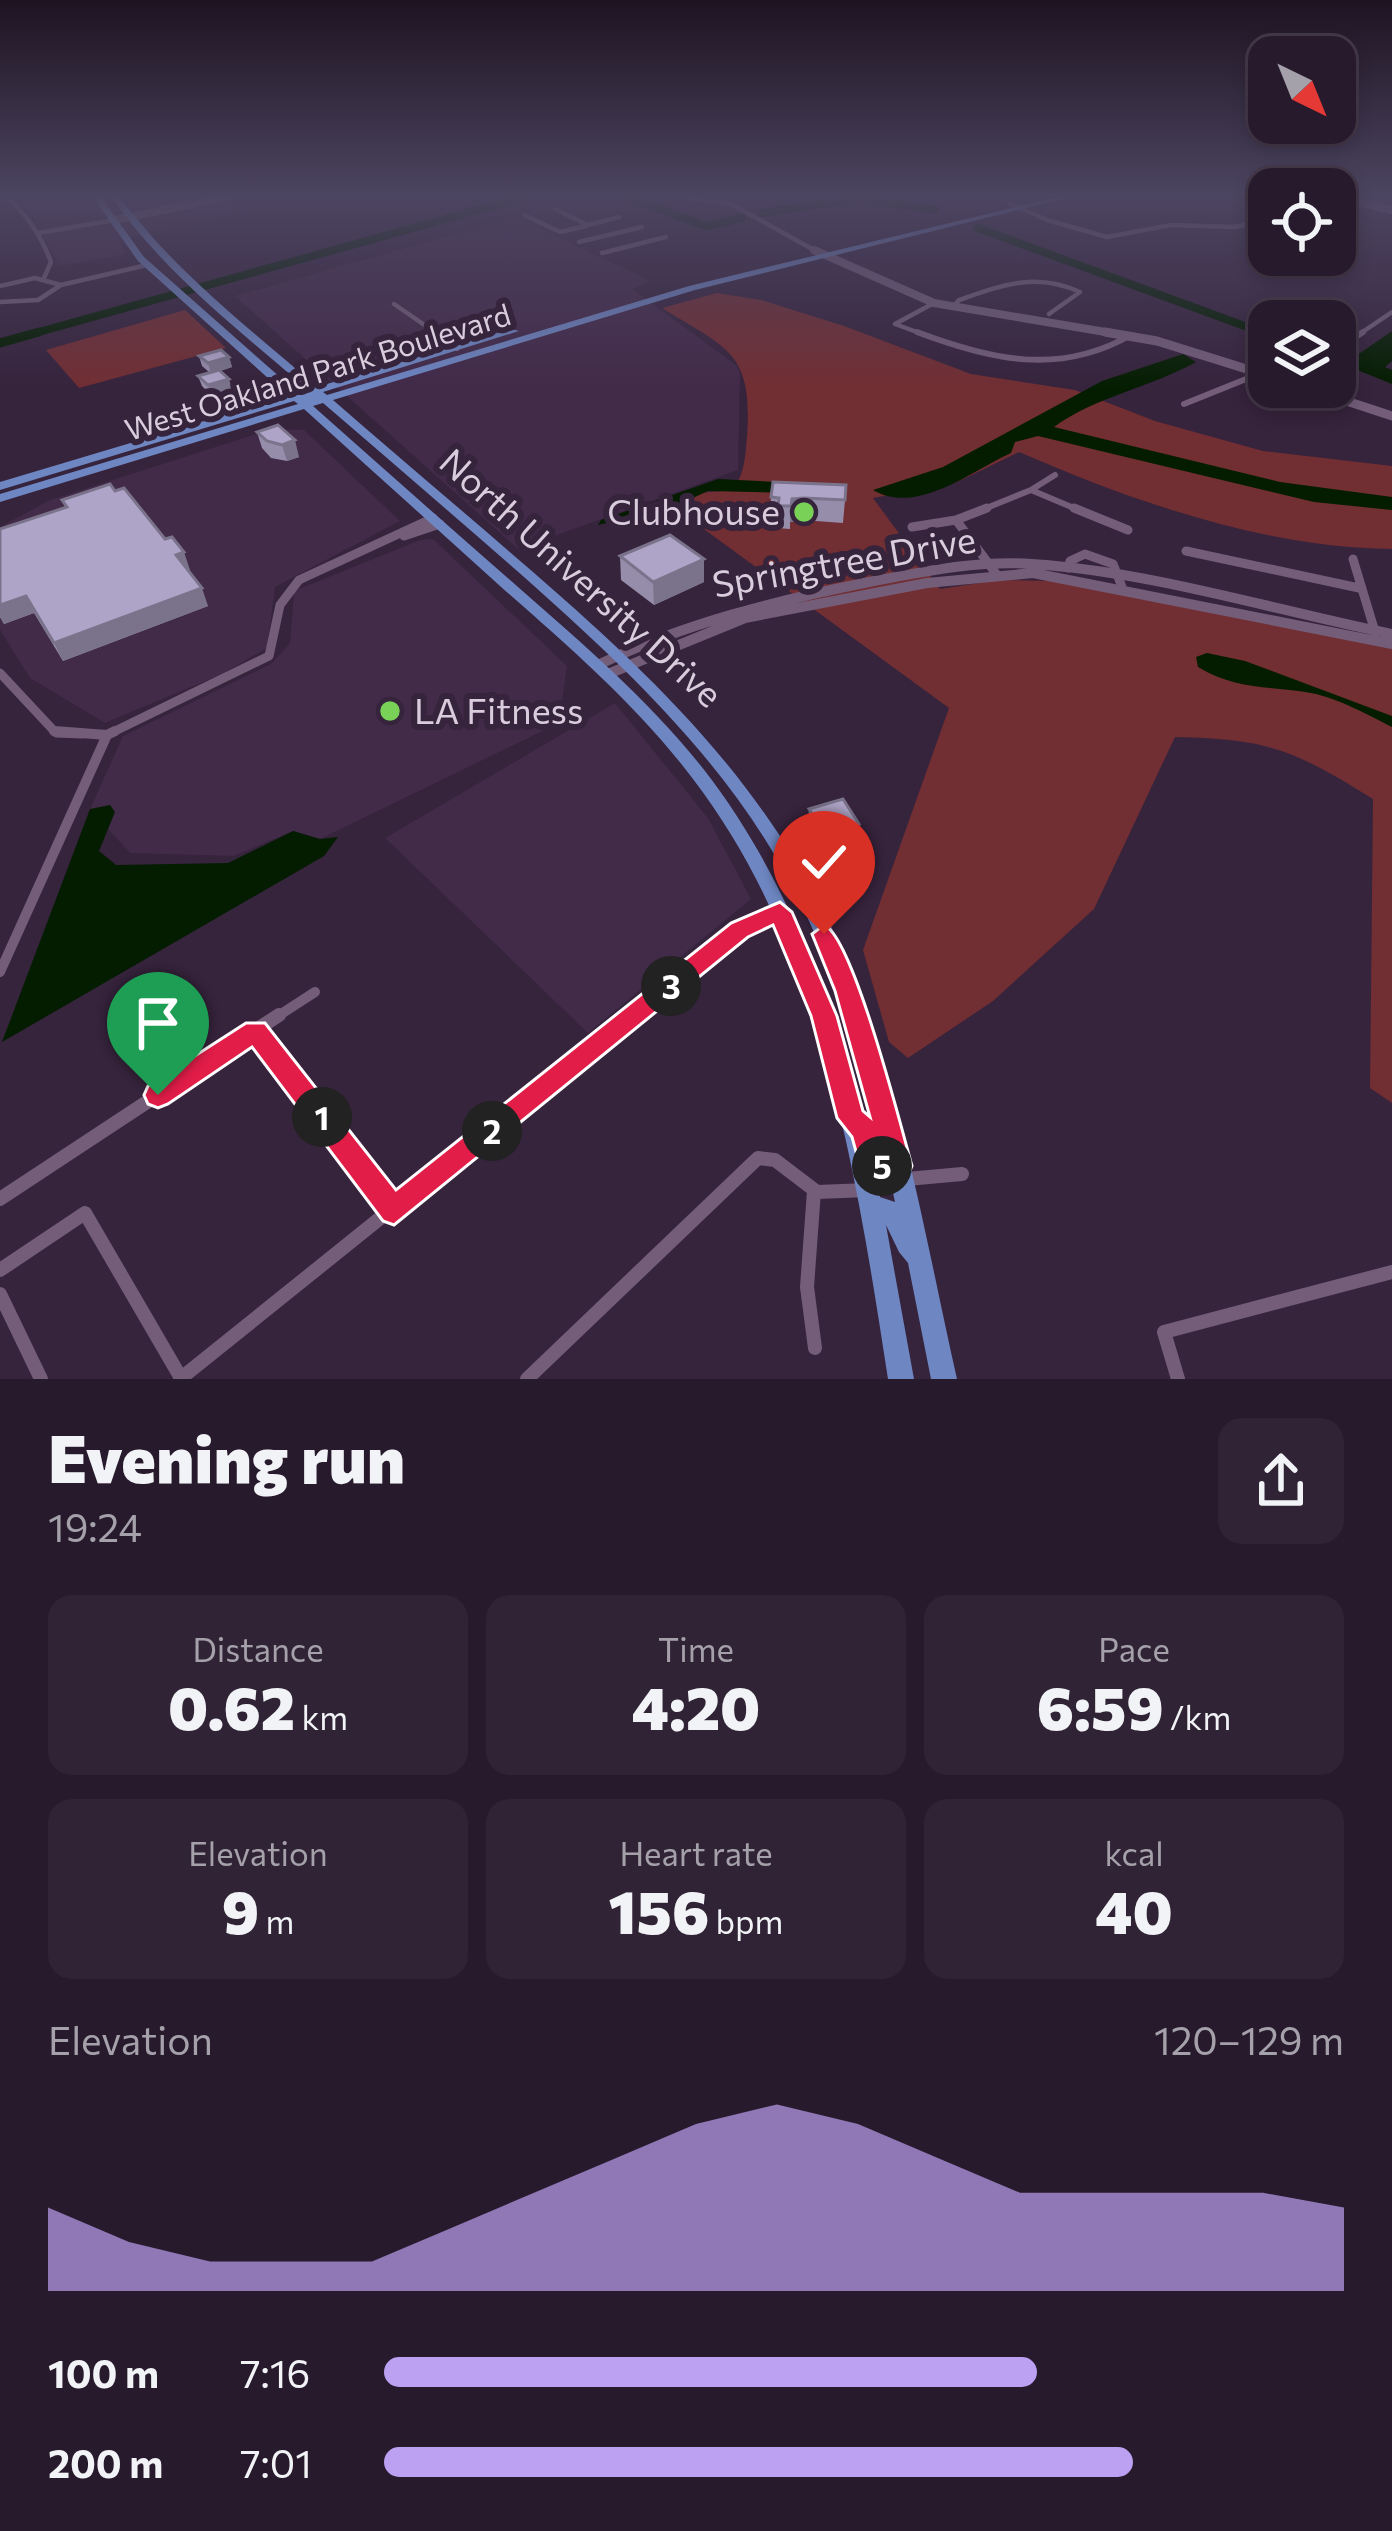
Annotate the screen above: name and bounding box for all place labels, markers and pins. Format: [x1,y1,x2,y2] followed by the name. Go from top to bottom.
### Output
[607,488,780,532] place label: Clubhouse
[791,499,817,525] marker: Clubhouse
[414,687,583,731] place label: LA Fitness
[377,698,403,724] marker: LA Fitness
[773,811,875,934] pin
[641,956,701,1016] pin: 3
[107,972,209,1095] pin
[292,1087,352,1147] pin: 1
[462,1101,522,1161] pin: 2
[852,1136,912,1196] pin: 5

